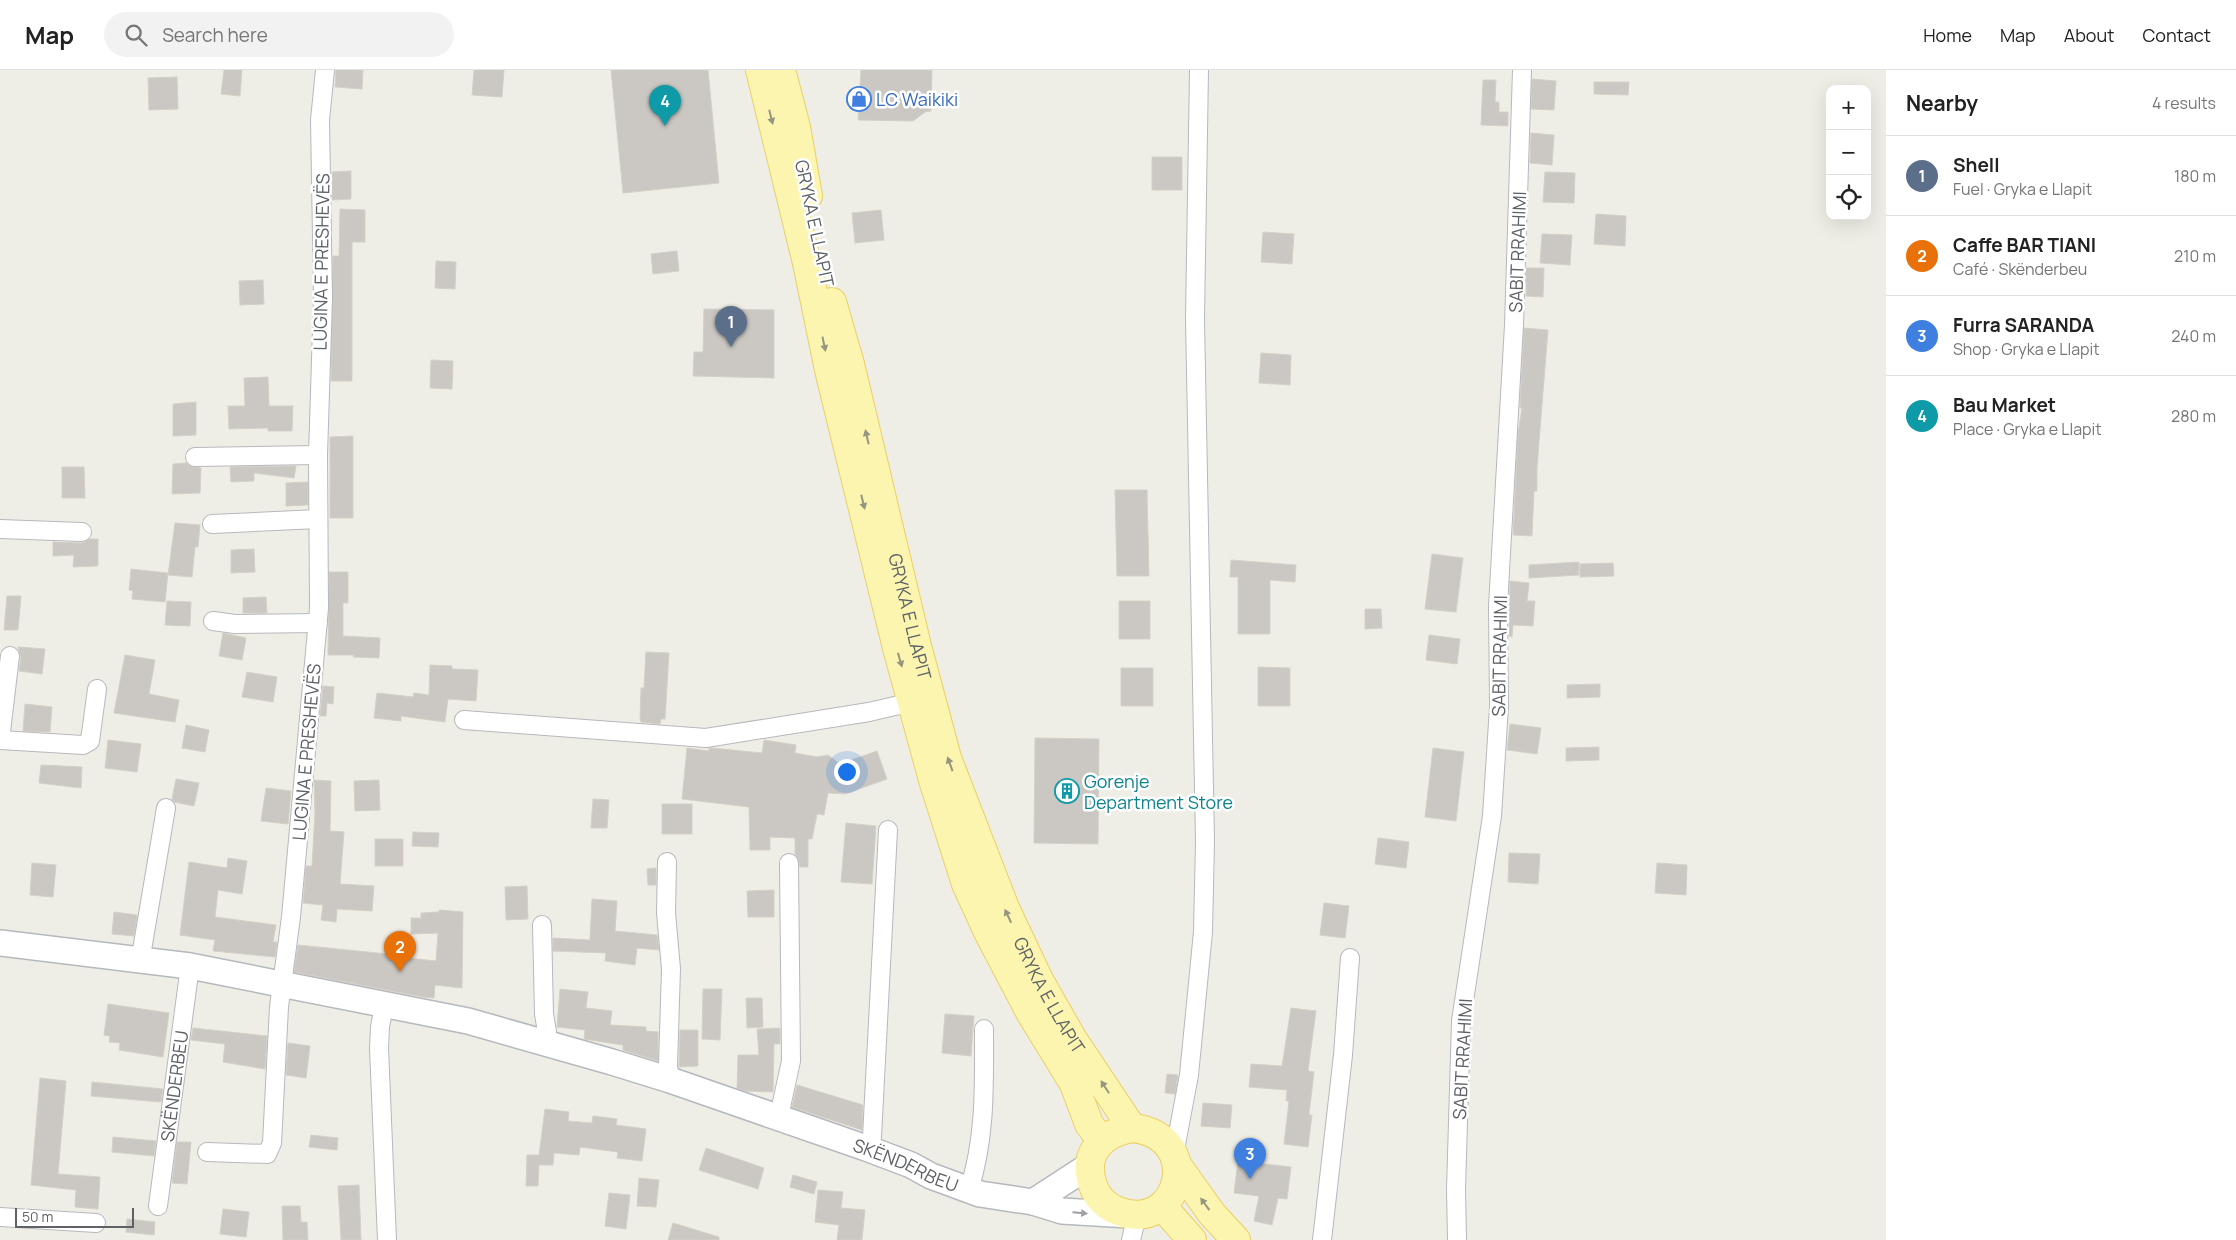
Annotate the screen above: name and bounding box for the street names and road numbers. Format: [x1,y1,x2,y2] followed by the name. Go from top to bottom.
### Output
[790,157,840,289] street label: GRYKA E LLAPIT
[307,173,335,351] street label: LUGINA E PRESHEVËS
[1503,191,1531,313] street label: SABIT RRAHIMI
[883,551,937,682] street label: GRYKA E LLAPIT
[1486,595,1512,717] street label: SABIT RRAHIMI
[286,663,326,841] street label: LUGINA E PRESHEVËS
[1008,933,1091,1058] street label: GRYKA E LLAPIT
[1447,998,1477,1120] street label: SABIT RRAHIMI
[155,1029,193,1143] street label: SKËNDERBEU
[850,1132,962,1197] street label: SKËNDERBEU

